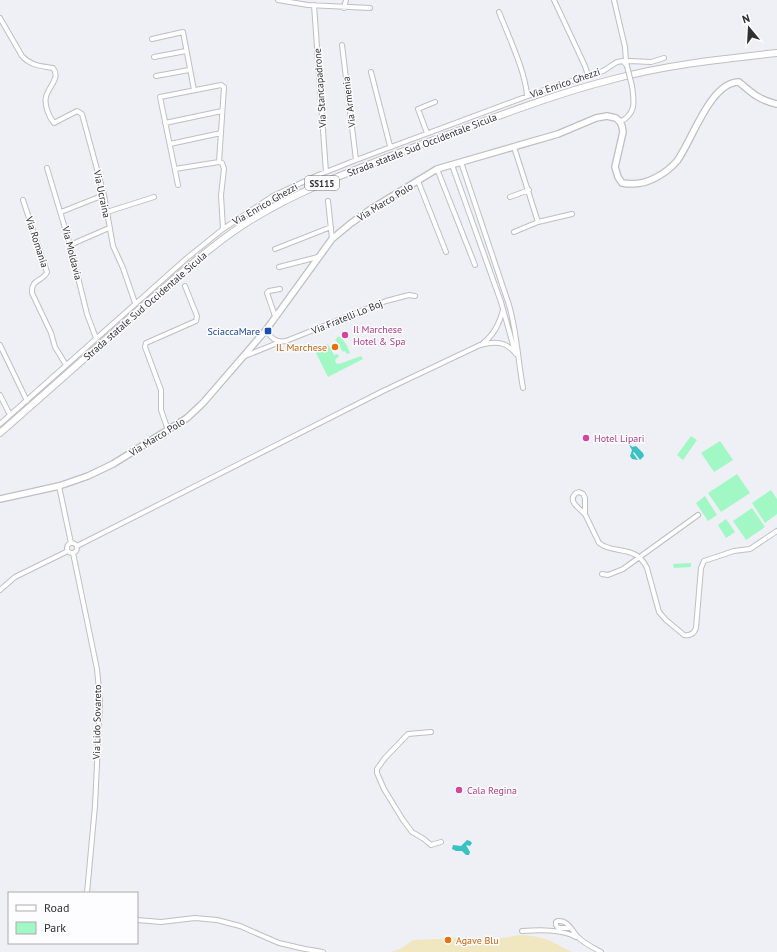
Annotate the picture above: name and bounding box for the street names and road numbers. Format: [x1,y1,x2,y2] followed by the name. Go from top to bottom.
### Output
[311,48,329,129] street label: Via Stancapadrone
[527,65,602,101] street label: Via Enrico Ghezzi
[339,76,359,129] street label: Via Armenia
[345,110,499,180] street label: Strada statale Sud Occidentale Sicula
[90,168,113,219] street label: Via Ucraina
[305,176,339,190] road number: SS115
[229,180,300,228] street label: Via Enrico Ghezzi
[354,180,415,225] street label: Via Marco Polo
[22,214,51,269] street label: Via Romania
[59,224,85,281] street label: Via Moldavia
[81,249,209,363] street label: Strada statale Sud Occidentale Sicula
[309,297,384,338] street label: Via Fratelli Lo Boj
[126,415,187,460] street label: Via Marco Polo
[90,685,104,760] street label: Via Lido Sovareto

